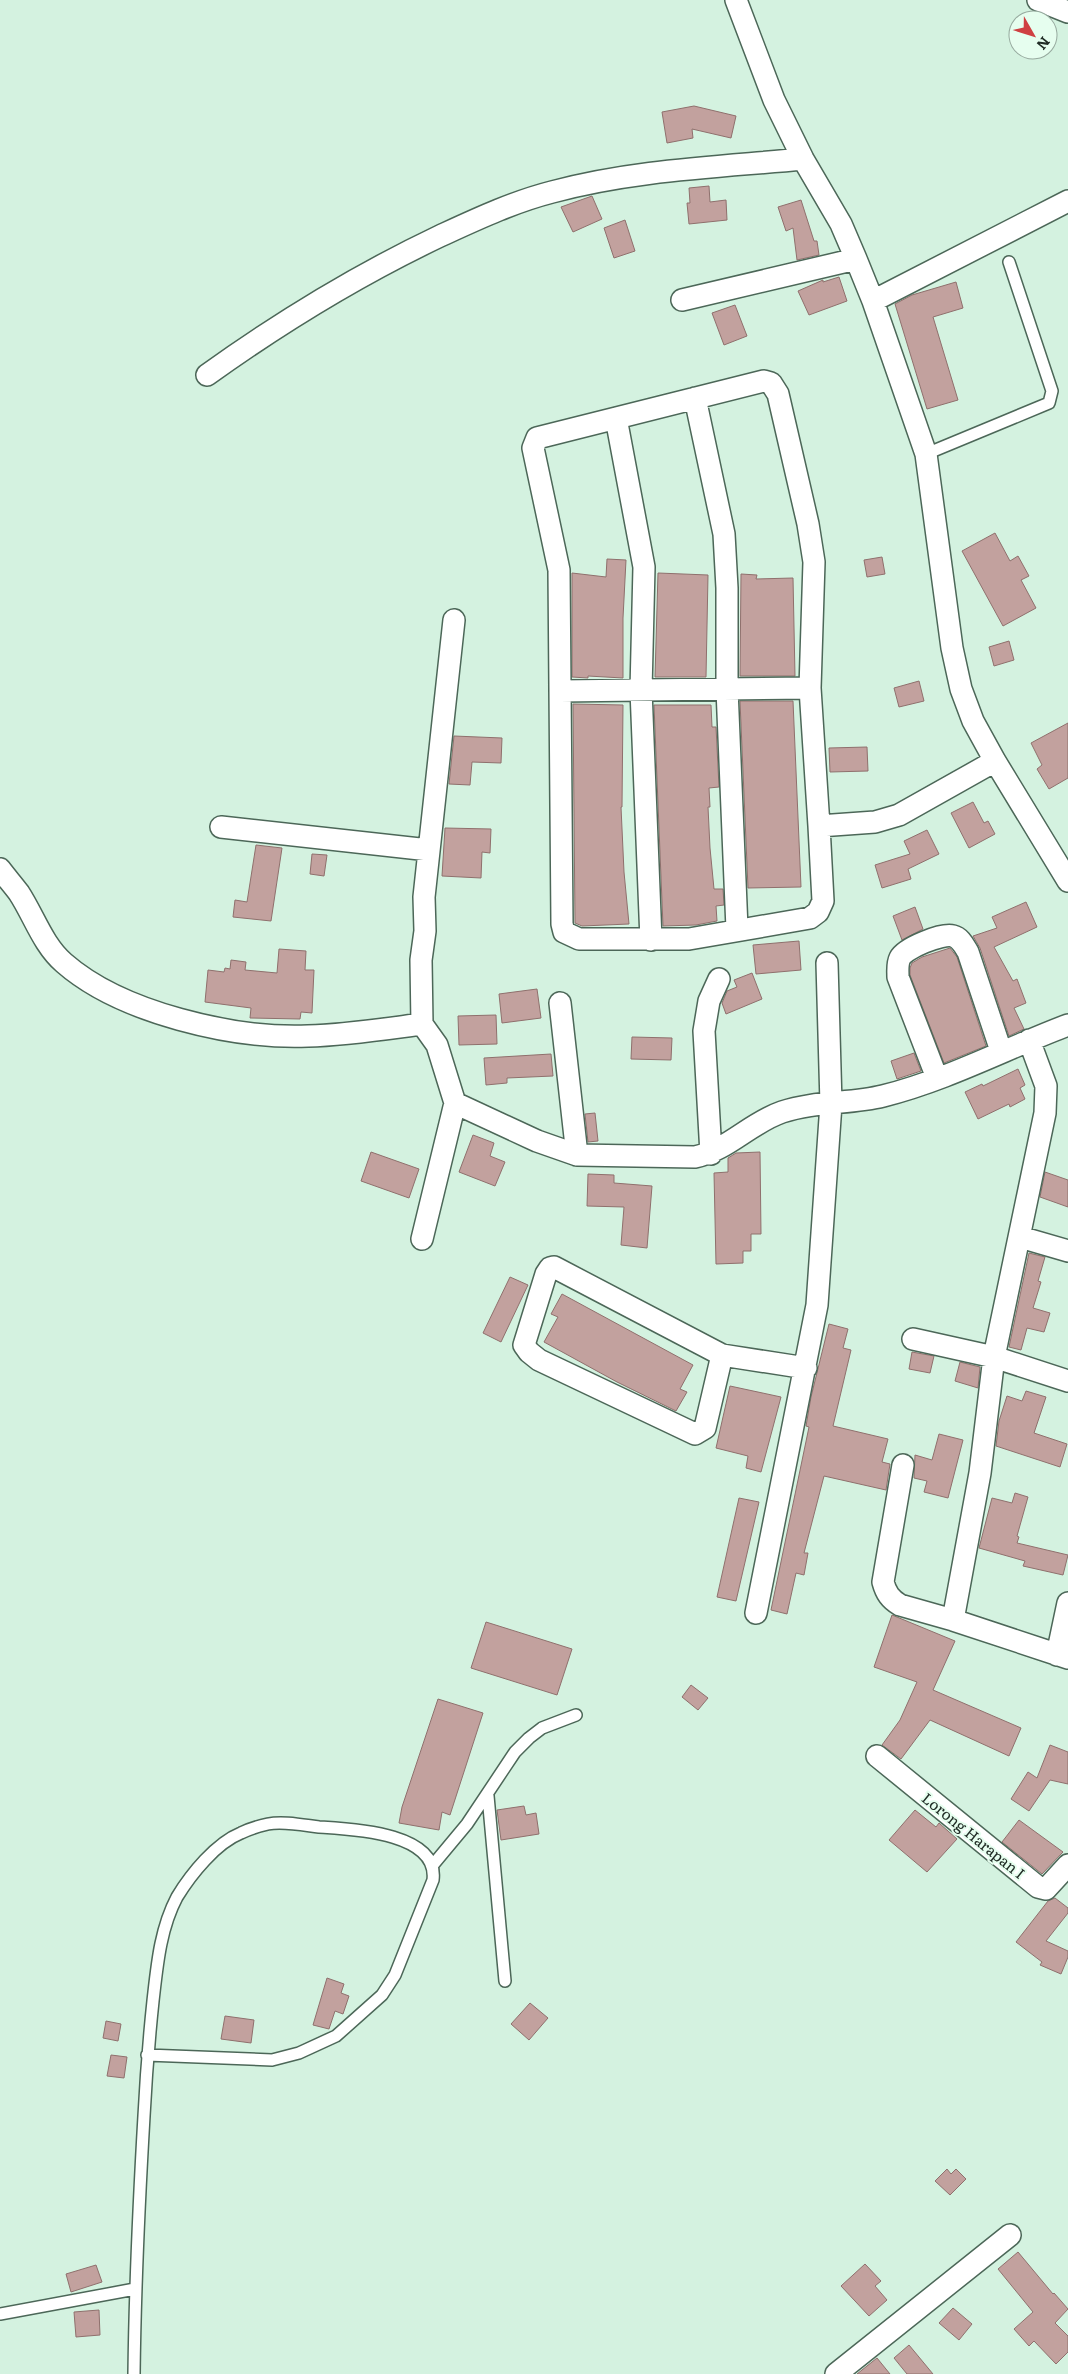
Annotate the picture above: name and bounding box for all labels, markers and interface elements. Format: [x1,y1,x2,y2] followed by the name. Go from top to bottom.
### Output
[1008,10,1058,60] north arrow
[1032,33,1055,55] text: N
[917,1786,1031,1884] street label: Lorong Harapan I

